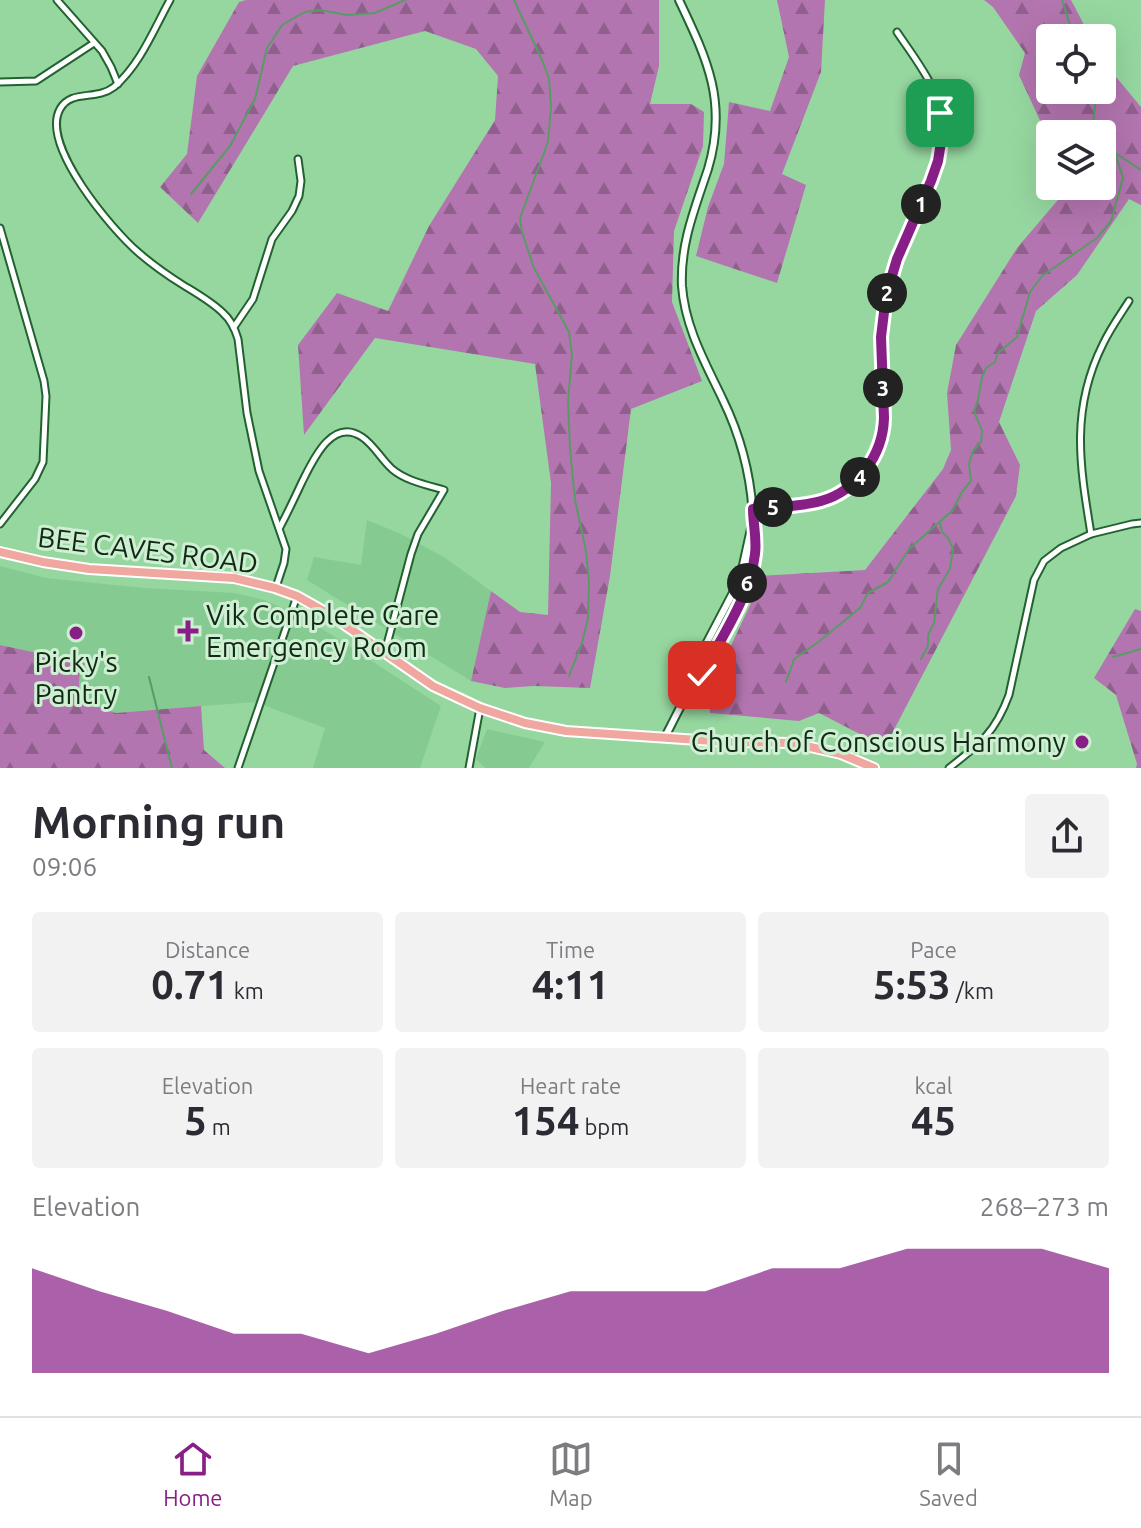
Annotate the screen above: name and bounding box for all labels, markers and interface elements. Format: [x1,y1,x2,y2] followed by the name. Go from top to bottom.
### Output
[1036,24,1116,200] map controls
[1036,24,1116,104] button: locate
[906,79,974,147] pin
[918,91,962,135] icon: arrive
[1036,120,1116,200] button: layers
[901,184,941,224] pin: 1
[915,191,927,216] text: 1
[867,273,907,313] pin: 2
[881,280,893,305] text: 2
[863,368,903,408] pin: 3
[877,375,889,400] text: 3
[840,457,880,497] pin: 4
[854,464,866,489] text: 4
[753,487,793,527] pin: 5
[767,494,779,519] text: 5
[36,521,260,578] street label: BEE CAVES ROAD
[727,563,767,603] pin: 6
[741,570,753,595] text: 6
[206,599,439,662] place label: Vik Complete Care Emergency Room
[177,620,199,642] marker: Vik Complete Care Emergency Room
[67,624,85,642] marker: Picky's Pantry
[668,641,736,709] pin
[34,646,118,709] place label: Picky's Pantry
[680,653,724,697] icon: check
[691,726,1066,757] place label: Church of Conscious Harmony
[1073,733,1091,751] marker: Church of Conscious Harmony
[1025,794,1109,878] button: share
[32,797,285,846] text: Morning run
[32,852,97,881] text: 09:06
[165,937,250,962] text: Distance
[546,937,595,962] text: Time
[910,937,957,962] text: Pace
[151,962,229,1007] text: 0.71
[532,962,609,1007] text: 4:11
[873,962,951,1007] text: 5:53
[229,978,264,1003] text: km
[951,978,994,1003] text: /km
[162,1073,253,1098] text: Elevation
[520,1073,621,1098] text: Heart rate
[915,1073,952,1098] text: kcal
[184,1098,207,1143] text: 5
[512,1098,579,1143] text: 154
[911,1098,956,1143] text: 45
[207,1114,231,1139] text: m
[579,1114,629,1139] text: bpm
[32,1192,140,1221] text: Elevation
[980,1192,1109,1221] text: 268–273 m
[163,1437,223,1510] tab: Home
[549,1437,593,1510] tab: Map
[919,1437,978,1510] tab: Saved

